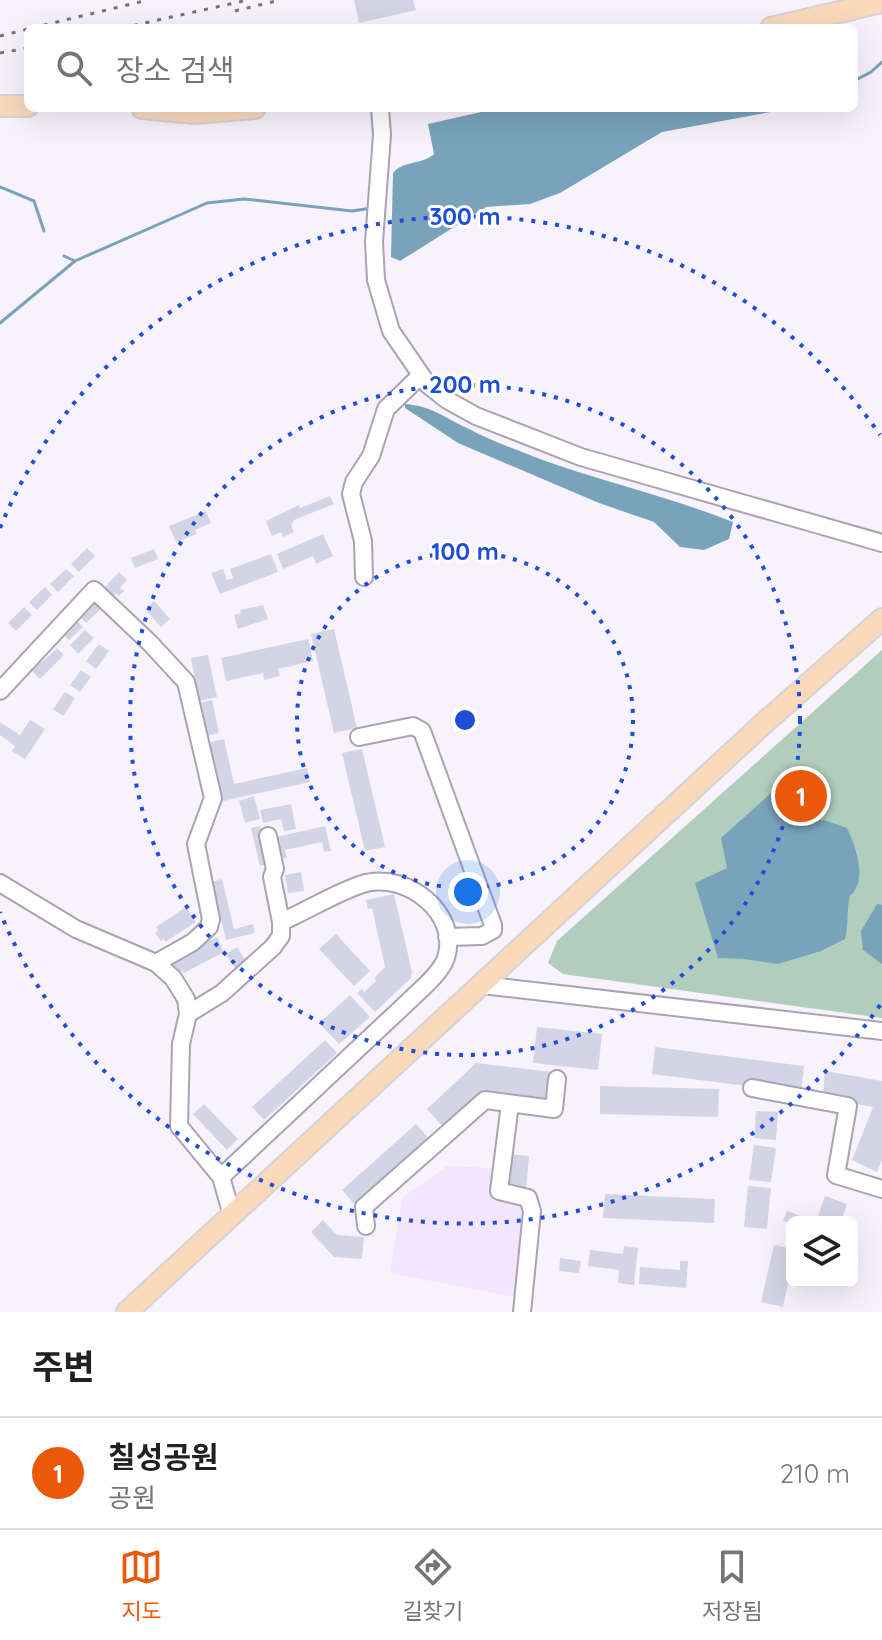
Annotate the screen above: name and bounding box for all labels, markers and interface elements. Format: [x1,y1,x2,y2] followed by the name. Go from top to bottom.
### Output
[24,24,858,112] search box
[52,46,96,90] icon: search
[116,51,235,89] text: 장소 검색
[429,201,501,231] text: 300 m
[429,369,501,399] text: 200 m
[431,536,499,566] text: 100 m
[451,706,479,734] centre of rings
[775,766,827,826] pin: 1
[448,872,488,912] your location
[786,1216,858,1288] map controls
[786,1216,858,1288] button: layers
[32,1345,95,1388] text: 주변
[108,1438,218,1476] text: 칠성공원
[53,1457,63,1490] text: 1
[780,1457,850,1490] text: 210 m
[108,1481,156,1514] text: 공원
[119,1545,163,1625] tab: 지도
[402,1545,463,1625] tab: 길찾기
[702,1545,763,1625] tab: 저장됨

